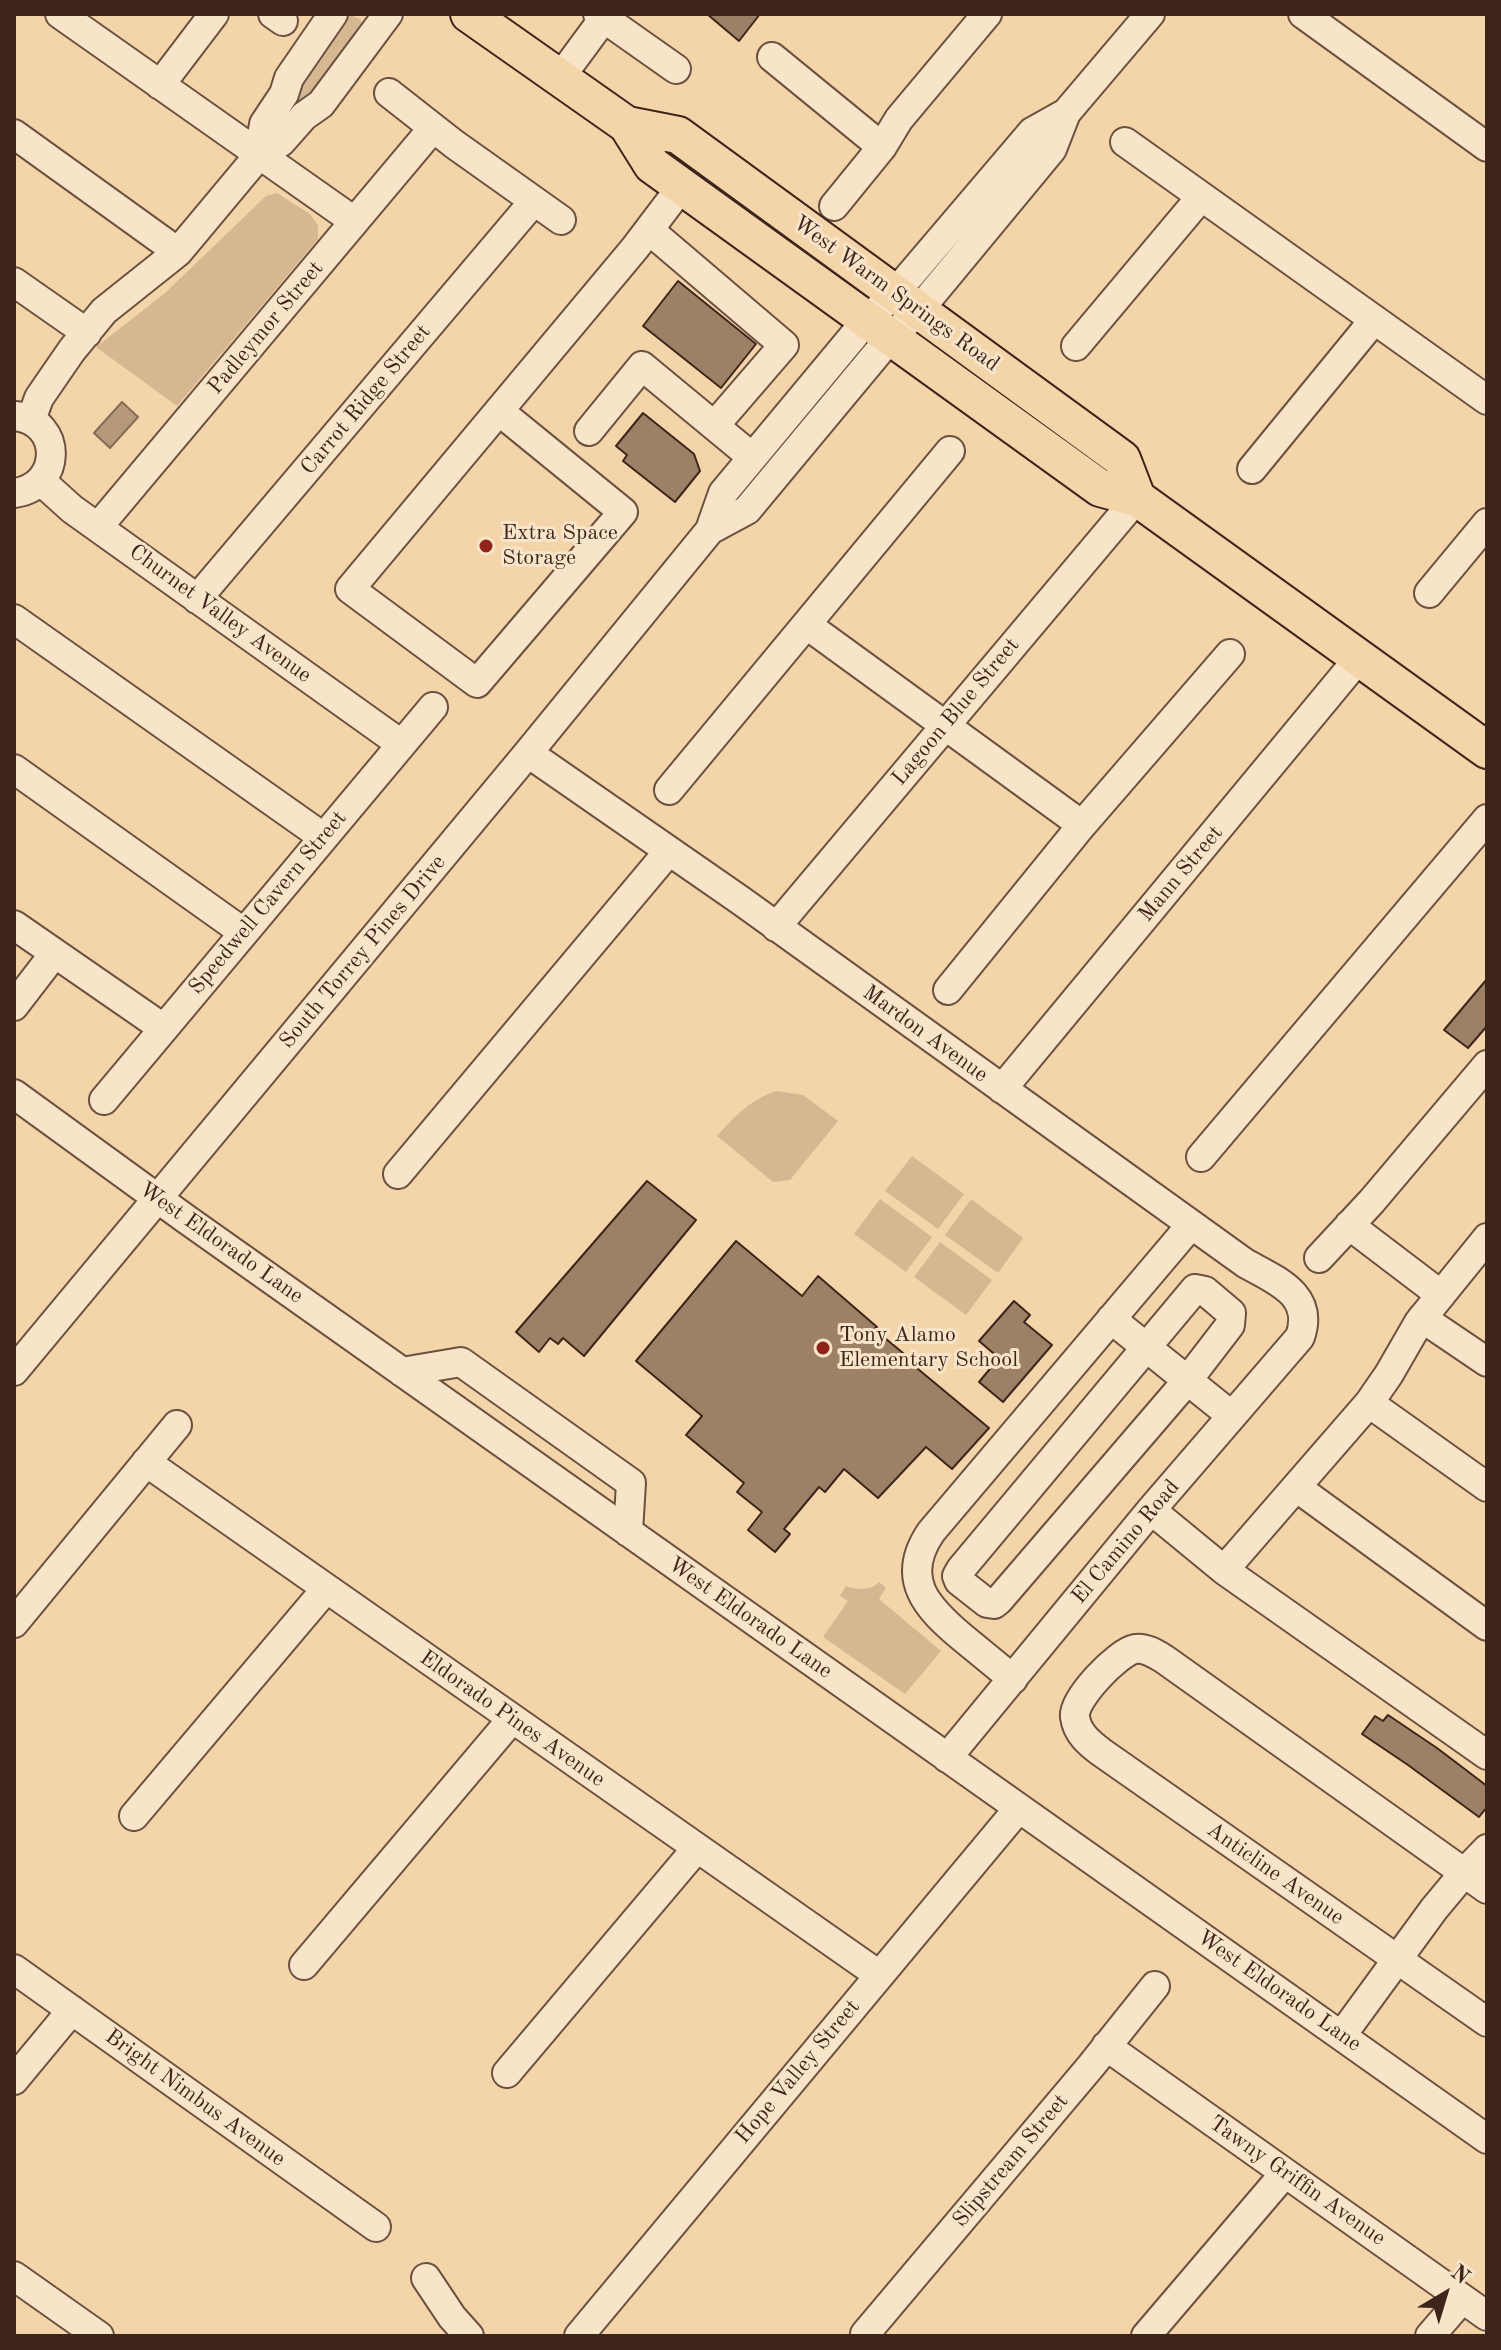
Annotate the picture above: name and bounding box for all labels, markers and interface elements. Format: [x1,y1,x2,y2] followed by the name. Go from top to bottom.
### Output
[788,210,1004,378] street label: West Warm Springs Road
[203,256,329,400] street label: Padleymor Street
[295,319,437,481] street label: Carrot Ridge Street
[502,520,618,572] place label: Extra Space Storage
[477,537,495,555] marker: Extra Space Storage
[124,539,316,689] street label: Churnet Valley Avenue
[886,633,1026,791] street label: Lagoon Blue Street
[183,806,353,1000] street label: Speedwell Cavern Street
[1133,821,1229,927] street label: Mann Street
[274,850,452,1054] street label: South Torrey Pines Drive
[857,980,993,1088] street label: Mardon Avenue
[134,1176,308,1310] street label: West Eldorado Lane
[839,1322,1018,1374] place label: Tony Alamo Elementary School
[814,1339,832,1357] marker: Tony Alamo Elementary School
[1066,1474,1186,1610] street label: El Camino Road
[663,1551,837,1685] street label: West Eldorado Lane
[414,1645,610,1793] street label: Eldorado Pines Avenue
[1201,1817,1349,1931] street label: Anticline Avenue
[1192,1924,1366,2058] street label: West Eldorado Lane
[730,1995,866,2149] street label: Hope Valley Street
[100,2024,290,2172] street label: Bright Nimbus Avenue
[948,2089,1074,2233] street label: Slipstream Street
[1204,2110,1390,2252] street label: Tawny Griffin Avenue
[1405,2254,1485,2334] north arrow
[1446,2261,1473,2289] text: N

